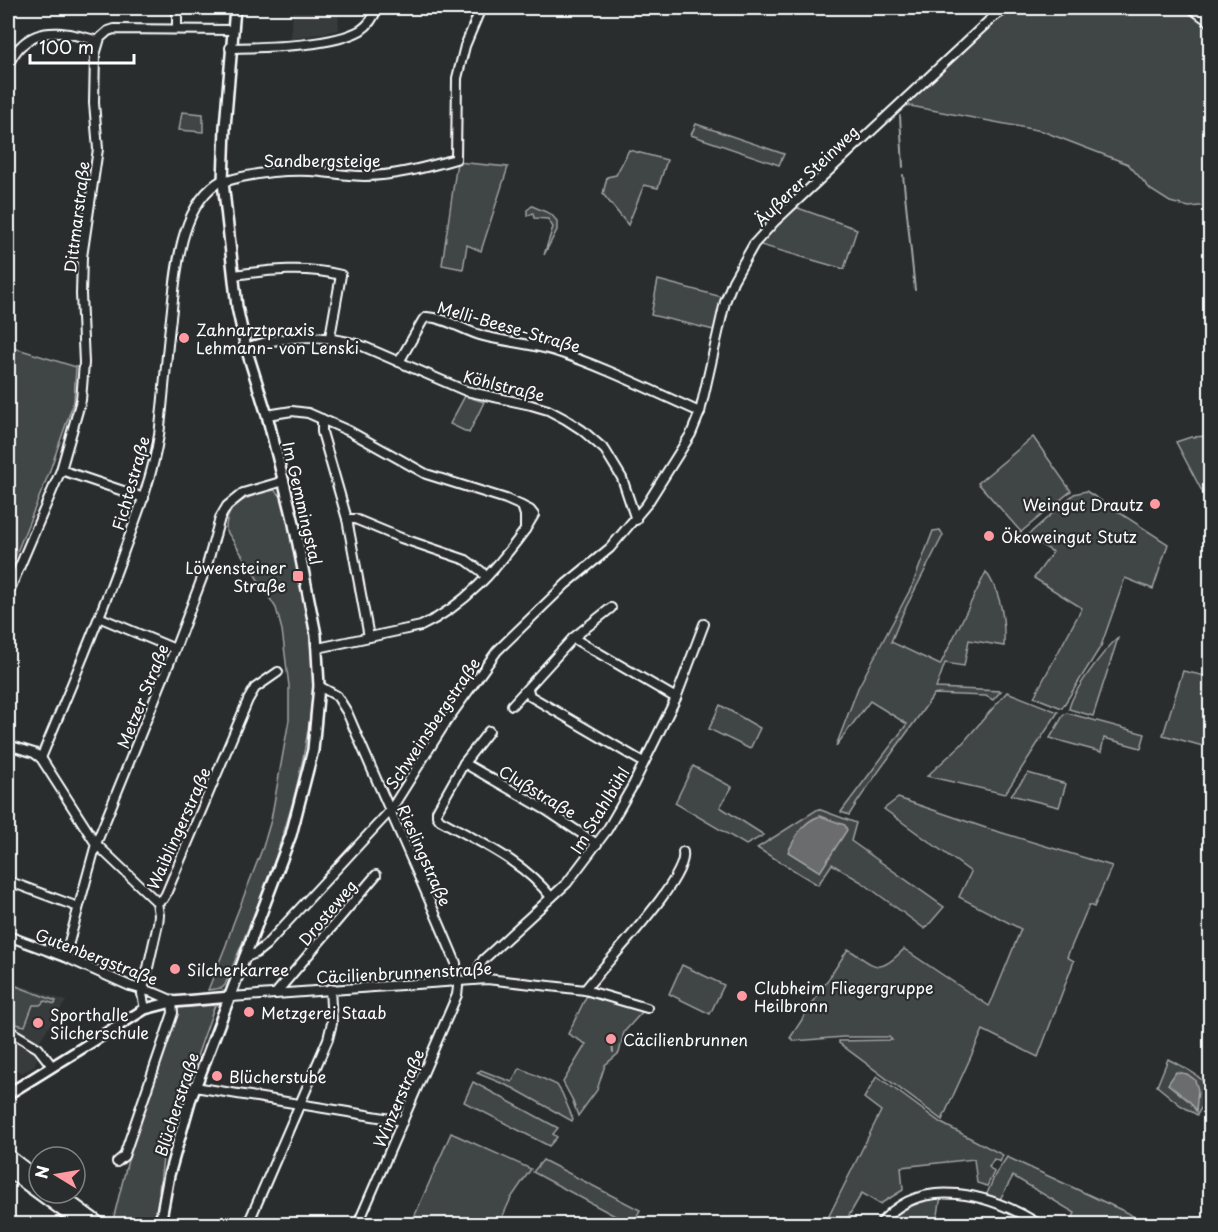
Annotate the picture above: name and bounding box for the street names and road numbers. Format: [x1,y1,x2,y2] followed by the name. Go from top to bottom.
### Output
[749,119,863,231] street label: Äußerer Steinweg
[263,148,381,172] street label: Sandbergsteige
[57,160,95,274] street label: Dittmarstraße
[435,294,583,358] street label: Melli-Beese-Straße
[461,363,547,407] street label: Köhlstraße
[105,433,155,533] street label: Fichtestraße
[277,439,329,567] street label: Im Gemmingstal
[110,640,174,752] street label: Metzer Straße
[379,652,485,794] street label: Schweinsbergstraße
[495,758,581,824] street label: Clußstraße
[564,762,634,858] street label: Im Stahlbühl
[140,763,216,893] street label: Waiblingerstraße
[392,800,458,910] street label: Rieslingstraße
[292,874,362,950] street label: Drosteweg
[32,922,162,990] street label: Gutenbergstraße
[316,955,492,989] street label: Cäcilienbrunnenstraße
[366,1045,430,1151] street label: Winzerstraße
[148,1049,204,1159] street label: Blücherstraße

